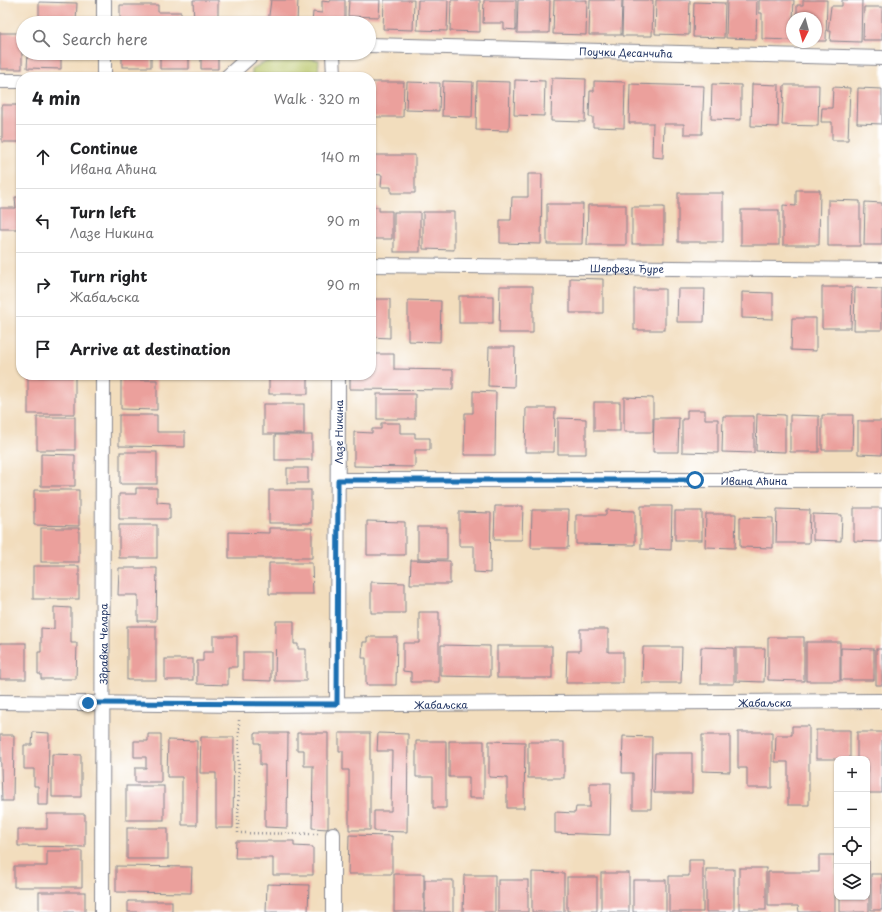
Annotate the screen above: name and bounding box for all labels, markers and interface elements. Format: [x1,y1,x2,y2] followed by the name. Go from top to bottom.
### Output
[786,12,822,48] north arrow
[16,16,376,60] search box
[30,27,52,49] icon: search
[62,27,148,50] text: Search here
[579,43,673,60] street label: Поучки Десанчића
[32,85,80,111] text: 4 min
[274,89,360,108] text: Walk · 320 m
[70,136,138,159] text: Continue
[32,146,54,168] icon: ahead
[321,147,360,166] text: 140 m
[70,159,157,178] text: Ивана Аћина
[70,200,136,223] text: Turn left
[32,210,54,232] icon: left
[327,211,360,230] text: 90 m
[70,223,154,242] text: Лазе Никина
[590,260,665,275] street label: Шерфези Ђуре
[70,264,147,287] text: Turn right
[32,274,54,296] icon: right
[327,275,360,294] text: 90 m
[70,287,139,306] text: Жабаљска
[70,337,231,360] text: Arrive at destination
[32,338,54,360] icon: arrive
[330,399,345,464] street label: Лазе Никина
[686,471,704,489] route start
[721,473,788,488] street label: Ивана Аћина
[95,603,110,686] street label: Здравка Челара
[79,694,97,712] route end
[737,694,793,709] street label: Жабаљска
[413,696,469,711] street label: Жабаљска
[834,756,870,900] map controls
[834,756,870,792] button: +
[834,792,870,828] button: −
[834,828,870,864] button: locate
[834,864,870,900] button: layers

